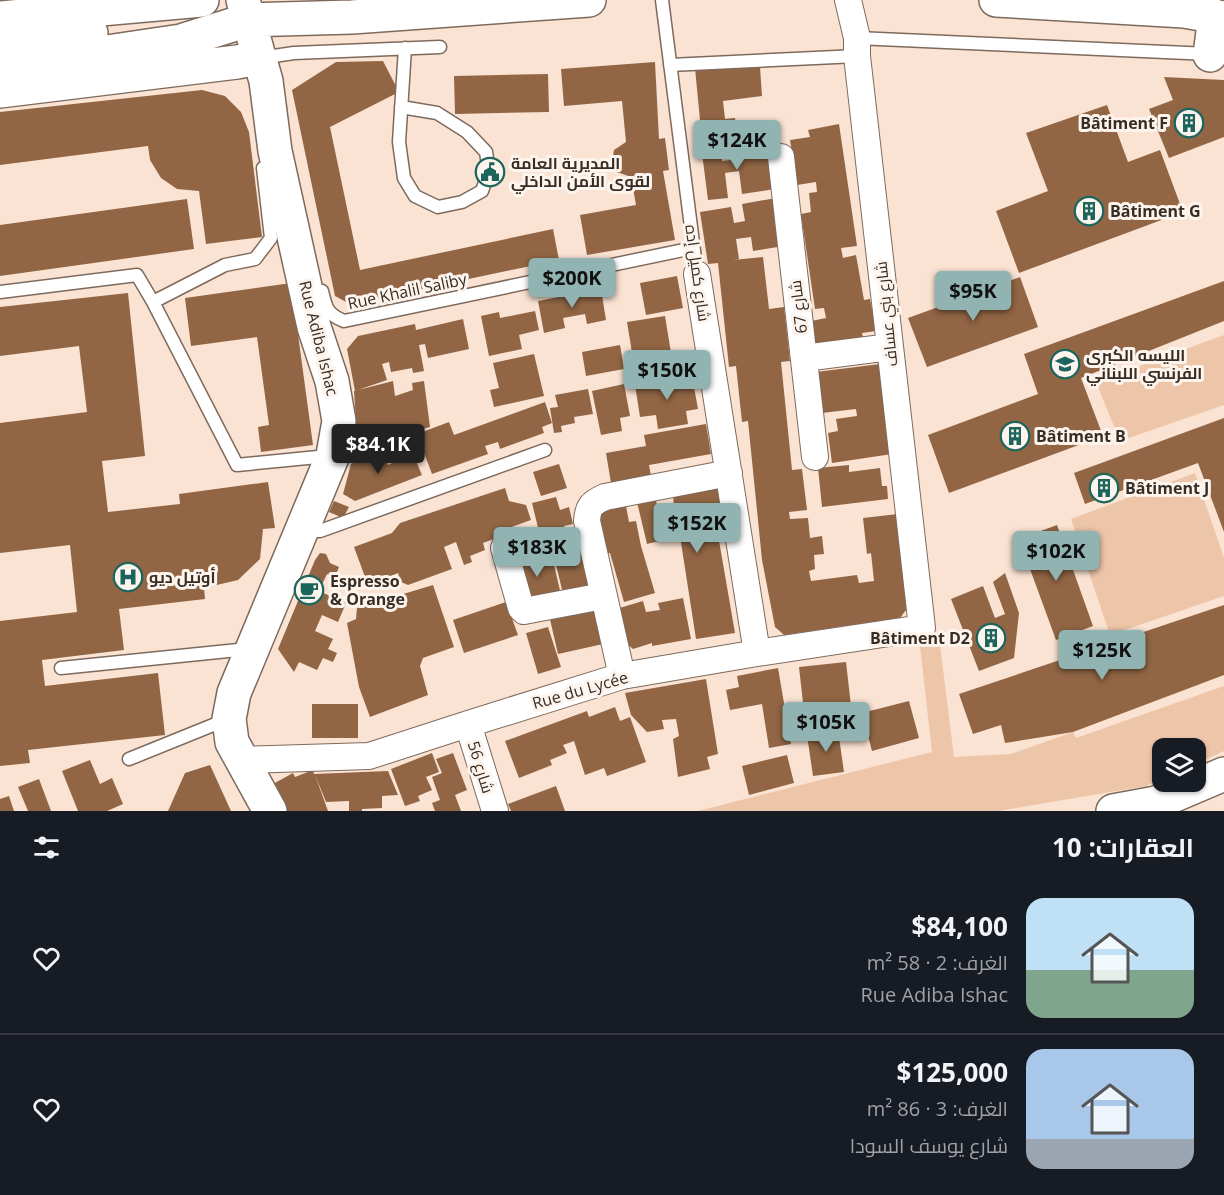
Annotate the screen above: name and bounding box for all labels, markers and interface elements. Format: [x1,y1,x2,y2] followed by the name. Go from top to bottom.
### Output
[1173,107,1205,139] building icon: Bâtiment F
[1080,112,1168,134] place label: Bâtiment F
[695,120,779,171] pin: $124K
[707,126,767,153] text: $124K
[511,152,650,194] place label: المديرية العامة لقوى الأمن الداخلي
[474,156,506,188] public building icon: المديرية العامة لقوى الأمن الداخلي
[1073,195,1105,227] building icon: Bâtiment G
[1110,200,1201,222] place label: Bâtiment G
[679,223,716,323] street label: شارع كميل إده
[530,258,614,309] pin: $200K
[870,260,905,368] street label: شارع بني عساف
[542,264,602,291] text: $200K
[345,267,469,314] street label: Rue Khalil Saliby
[937,271,1009,322] pin: $95K
[949,277,997,304] text: $95K
[294,278,344,398] street label: Rue Adiba Ishac
[784,279,813,335] street label: شارع 67
[1086,344,1202,386] place label: الليسه الكبرى الفرنسي اللبناني
[1049,348,1081,380] school or university icon: الليسه الكبرى الفرنسي اللبناني
[625,350,709,401] pin: $150K
[637,356,697,383] text: $150K
[999,420,1031,452] building icon: Bâtiment B
[329,424,427,475] pin: $84.1K
[1036,425,1126,447] place label: Bâtiment B
[346,430,410,457] text: $84.1K
[1088,472,1120,504] building icon: Bâtiment J
[1125,477,1209,499] place label: Bâtiment J
[655,503,739,554] pin: $152K
[667,509,727,536] text: $152K
[495,527,579,578] pin: $183K
[1014,531,1098,582] pin: $102K
[507,533,567,560] text: $183K
[1026,537,1086,564] text: $102K
[112,561,144,593] hospital icon: أوتيل ديو
[149,566,215,588] place label: أوتيل ديو
[330,570,405,610] place label: Espresso & Orange
[293,574,325,606] cafe icon: Espresso & Orange
[975,622,1007,654] building icon: Bâtiment D2
[870,627,970,649] place label: Bâtiment D2
[1060,630,1144,681] pin: $125K
[1072,636,1132,663] text: $125K
[530,666,630,714] street label: Rue du Lycée
[784,702,868,753] pin: $105K
[796,708,856,735] text: $105K
[462,738,499,796] street label: شارع 56
[1152,738,1206,792] map controls
[1152,738,1206,792] button: layers
[1052,829,1194,865] text: العقارات: 10
[30,831,63,864] icon: filters
[911,908,1008,944] text: $84,100
[1074,922,1146,994] icon: home
[30,942,63,975] icon: heart
[867,949,1008,976] text: الغرف: 2 · 58 m²
[860,981,1008,1008] text: Rue Adiba Ishac
[897,1054,1008,1090] text: $125,000
[1074,1073,1146,1145] icon: home
[30,1093,63,1126] icon: heart
[867,1095,1008,1122] text: الغرف: 3 · 86 m²
[850,1132,1008,1159] text: شارع يوسف السودا

